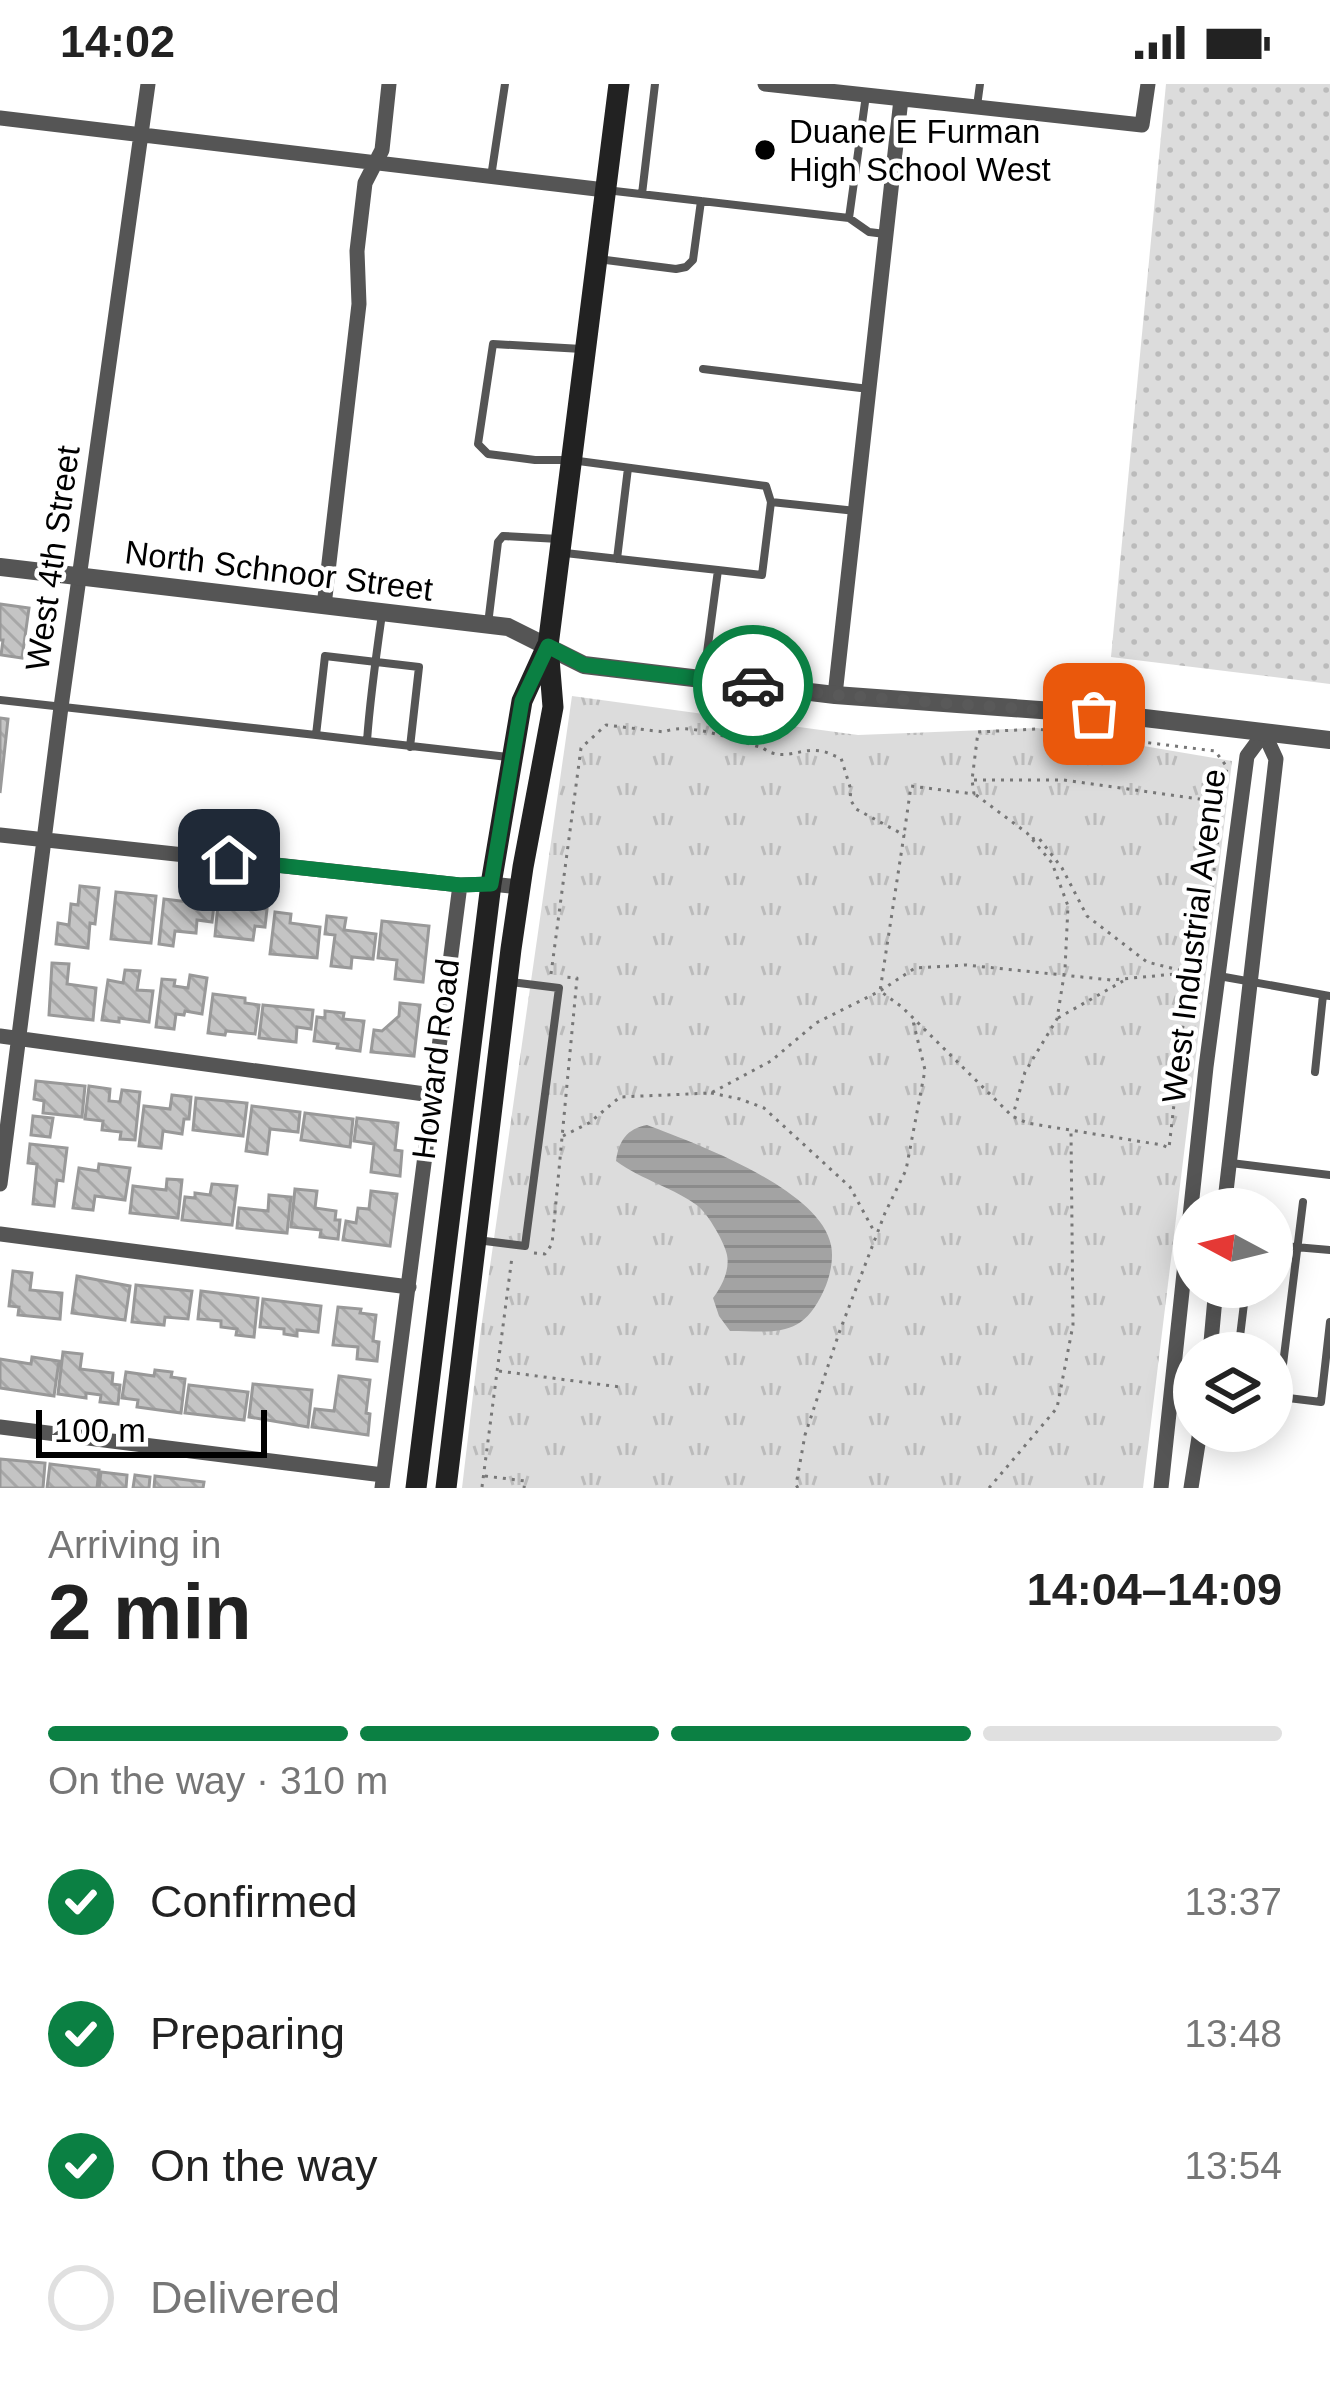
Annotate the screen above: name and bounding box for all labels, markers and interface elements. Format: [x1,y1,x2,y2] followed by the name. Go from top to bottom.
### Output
[60,16,175,67] text: 14:02
[789,113,1051,188] place label: Duane E Furman High School West
[752,137,778,163] marker: Duane E Furman High School West
[18,443,87,673] street label: West 4th Street
[123,533,435,608] street label: North Schnoor Street
[693,625,813,745] courier
[720,652,786,718] icon: car
[1043,663,1145,765] pin
[1061,681,1127,747] icon: bag
[1155,767,1232,1105] street label: West Industrial Avenue
[178,809,280,911] pin
[196,827,262,893] icon: home
[405,957,466,1161] street label: Howard Road
[1173,1188,1293,1308] north arrow
[1173,1188,1293,1452] map controls
[1173,1332,1293,1452] button: layers
[36,1404,267,1457] scale bar
[54,1412,146,1449] text: 100 m
[48,1523,221,1566] text: Arriving in
[1027,1564,1282,1615] text: 14:04–14:09
[48,1568,252,1656] text: 2 min
[48,1759,388,1802] text: On the way · 310 m
[48,1869,114,1935] icon: check
[150,1876,358,1927] text: Confirmed
[1184,1880,1282,1923] text: 13:37
[48,2001,114,2067] icon: check
[150,2008,345,2059] text: Preparing
[1184,2012,1282,2055] text: 13:48
[48,2133,114,2199] icon: check
[150,2140,378,2191] text: On the way
[1184,2144,1282,2187] text: 13:54
[150,2272,340,2323] text: Delivered

